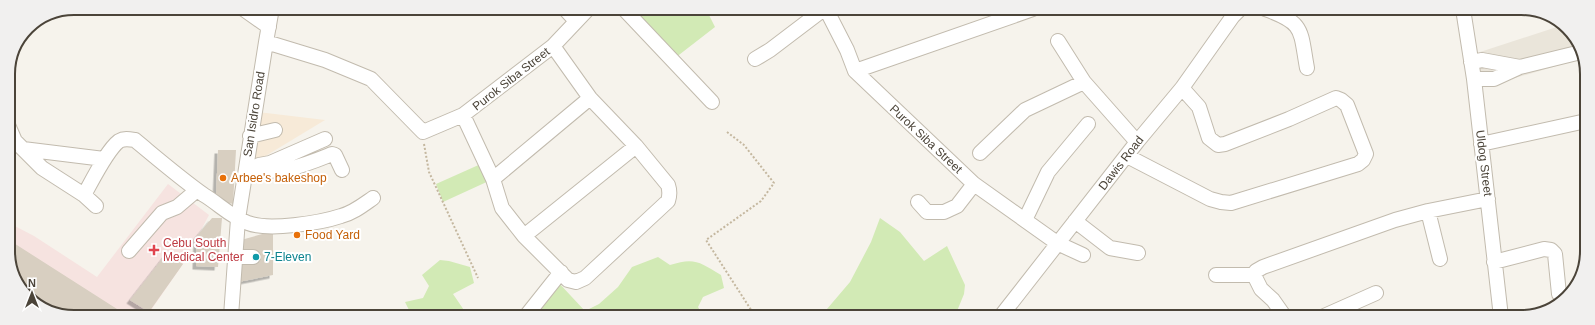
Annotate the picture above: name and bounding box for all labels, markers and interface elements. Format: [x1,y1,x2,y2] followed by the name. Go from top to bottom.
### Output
[470,44,553,113] street label: Purok Siba Street
[240,70,268,158] street label: San Isidro Road
[887,102,966,177] street label: Purok Siba Street
[1473,129,1495,198] street label: Uldog Street
[1096,133,1146,193] street label: Dawis Road
[231,171,327,185] place label: Arbee's bakeshop
[218,173,228,183] marker: Arbee's bakeshop
[305,228,360,242] place label: Food Yard
[292,230,302,240] marker: Food Yard
[163,236,244,264] place label: Cebu South Medical Center
[148,244,160,256] marker: Cebu South Medical Center
[264,250,311,264] place label: 7-Eleven
[251,252,261,262] marker: 7-Eleven
[12,273,52,313] north arrow
[28,277,36,289] text: N

